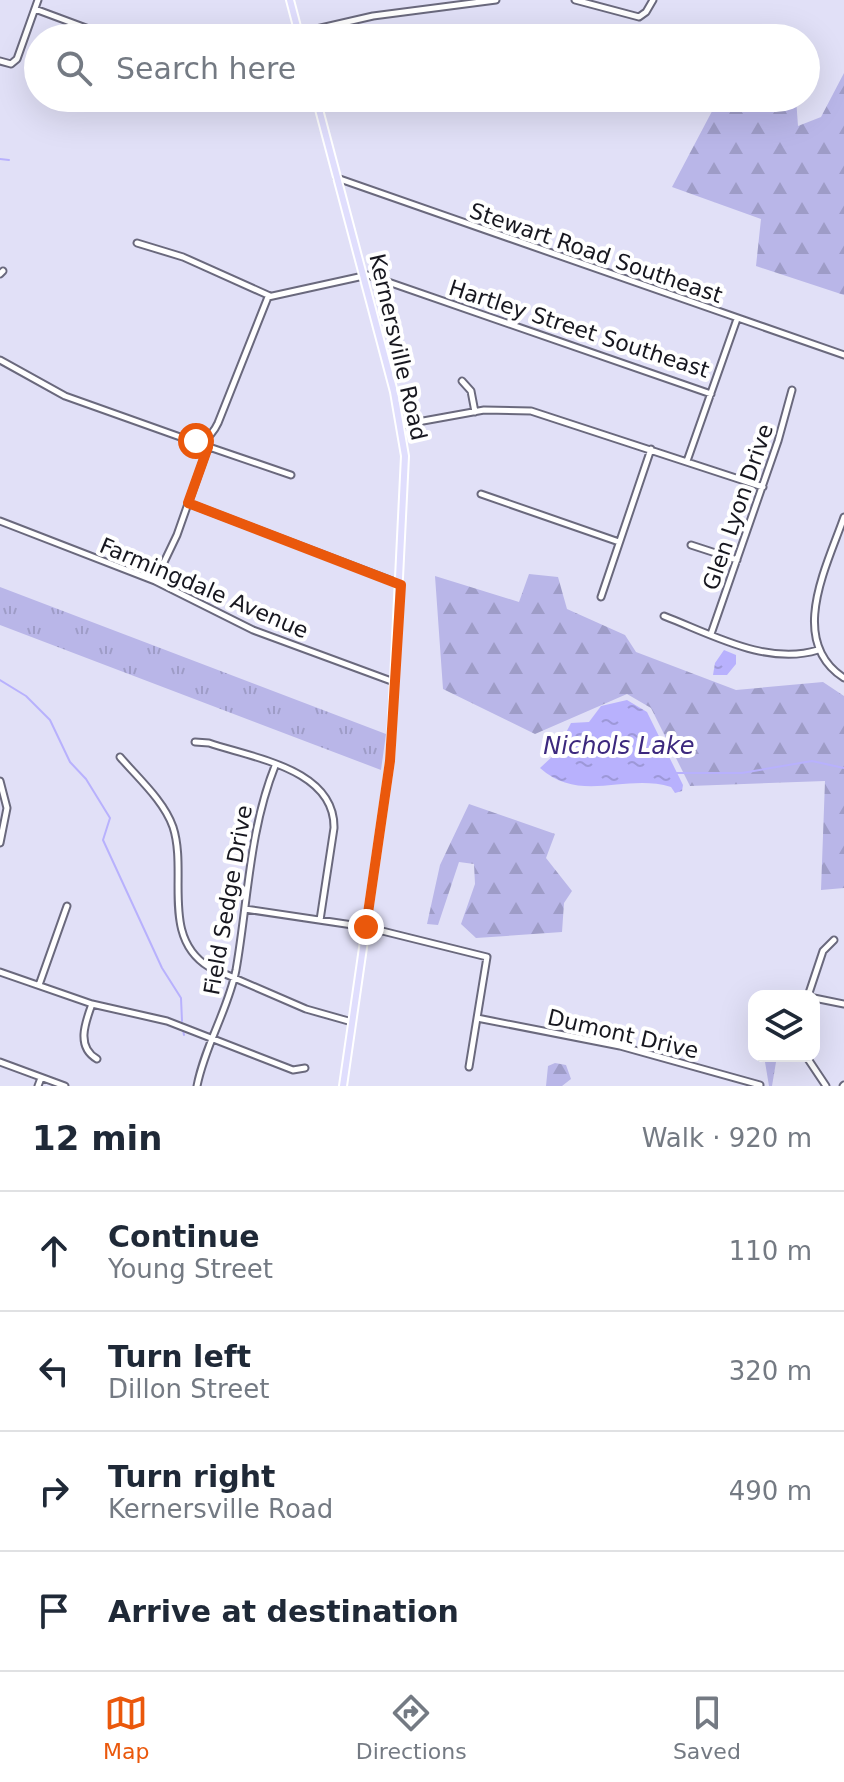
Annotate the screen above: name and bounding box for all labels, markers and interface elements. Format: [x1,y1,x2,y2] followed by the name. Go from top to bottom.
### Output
[24,24,820,112] search box
[52,46,96,90] icon: search
[116,51,296,86] text: Search here
[466,198,726,308] street label: Stewart Road Southeast
[364,251,432,443] street label: Kernersville Road
[446,275,713,383] street label: Hartley Street Southeast
[698,421,778,593] street label: Glen Lyon Drive
[178,423,214,459] route start
[96,533,312,643] street label: Farmingdale Avenue
[543,732,695,760] water label: Nichols Lake
[199,803,257,997] street label: Field Sedge Drive
[348,909,384,945] route end
[748,990,820,1062] map controls
[748,990,820,1062] button: layers
[545,1004,701,1064] street label: Dumont Drive
[32,1118,162,1158] text: 12 min
[642,1123,812,1153] text: Walk · 920 m
[108,1219,260,1254] text: Continue
[32,1229,76,1273] icon: ahead
[729,1236,812,1266] text: 110 m
[108,1254,273,1284] text: Young Street
[108,1339,251,1374] text: Turn left
[32,1349,76,1393] icon: left
[729,1356,812,1386] text: 320 m
[108,1374,269,1404] text: Dillon Street
[108,1459,275,1494] text: Turn right
[32,1469,76,1513] icon: right
[729,1476,812,1506] text: 490 m
[108,1494,333,1524] text: Kernersville Road
[32,1589,76,1633] icon: arrive
[108,1594,459,1629] text: Arrive at destination
[103,1691,150,1764] tab: Map
[356,1691,467,1764] tab: Directions
[673,1691,741,1764] tab: Saved

